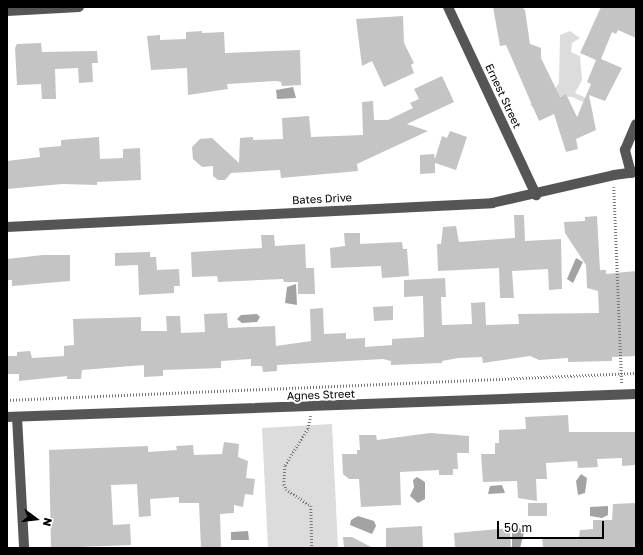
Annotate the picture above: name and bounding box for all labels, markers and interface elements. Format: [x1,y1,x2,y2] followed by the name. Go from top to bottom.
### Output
[482,62,524,130] street label: Ernest Street
[292,191,352,207] street label: Bates Drive
[287,387,355,403] street label: Agnes Street
[16,499,56,539] north arrow
[499,513,606,539] scale bar
[41,517,55,528] text: N
[504,520,532,535] text: 50 m

